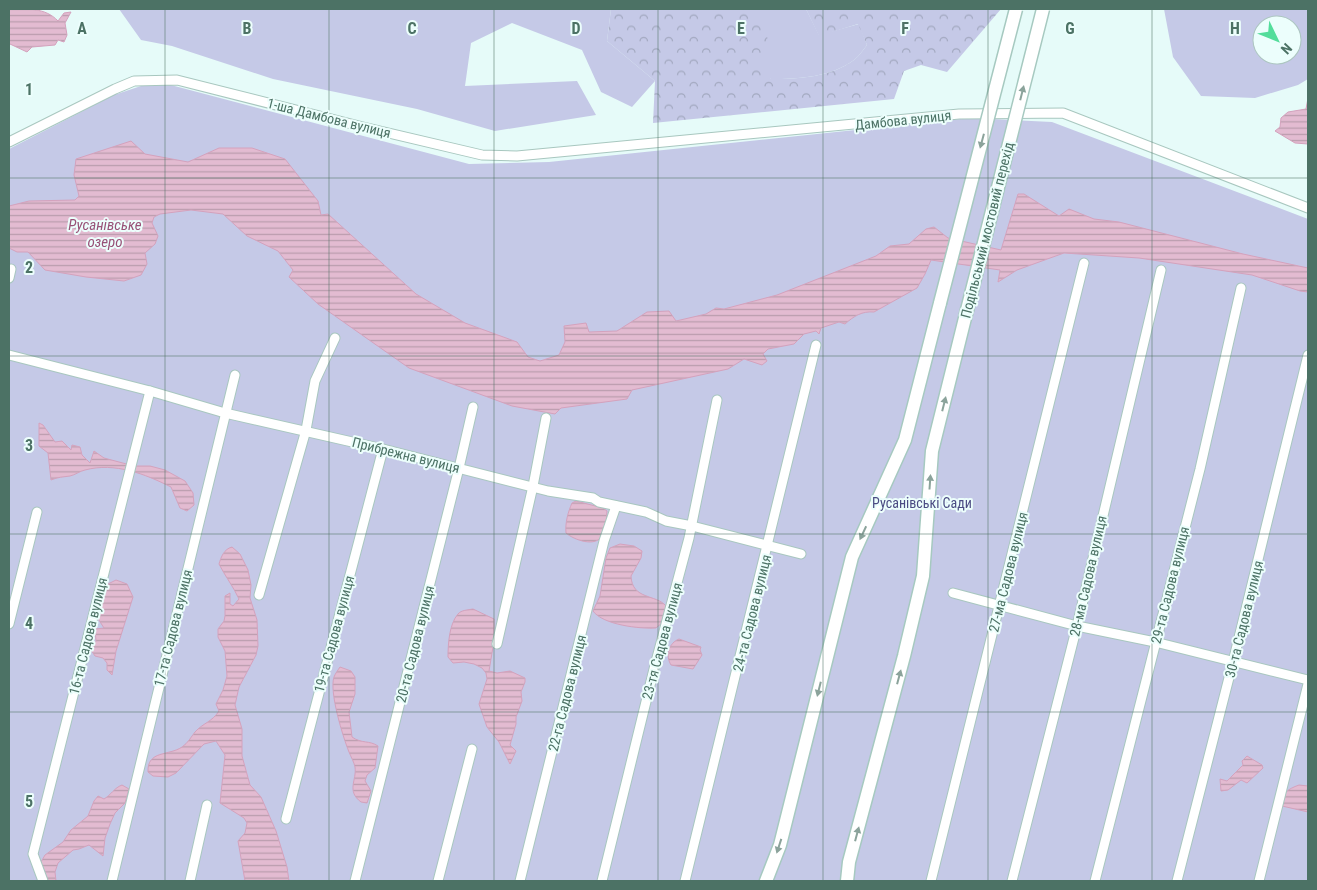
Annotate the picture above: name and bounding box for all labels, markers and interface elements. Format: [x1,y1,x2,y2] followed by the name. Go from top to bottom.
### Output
[1252,15,1302,65] north arrow
[77,19,87,38] text: A
[243,19,252,38] text: B
[407,19,417,38] text: C
[571,19,581,38] text: D
[737,19,745,38] text: E
[901,19,909,38] text: F
[1065,19,1075,38] text: G
[1230,19,1240,38] text: H
[1278,40,1295,57] text: N
[25,80,33,99] text: 1
[1018,86,1026,101] one-way arrow
[265,95,393,141] street label: 1-ша Дамбова вулиця
[854,107,952,133] street label: Дамбова вулиця
[978,133,986,148] one-way arrow
[957,140,1017,320] street label: Подільський мостовий перехід
[68,216,142,251] water label: Русанівське озеро
[25,258,33,277] text: 2
[940,396,948,411] one-way arrow
[351,434,461,476] street label: Прибрежна вулиця
[25,436,33,455] text: 3
[926,474,934,490] one-way arrow
[872,495,972,511] park label: Русанівські Сади
[985,510,1031,634] street label: 27-ма Садова вулиця
[1066,514,1110,638] street label: 28-ма Садова вулиця
[859,525,867,540] one-way arrow
[1148,525,1192,645] street label: 29-та Садова вулиця
[730,553,774,673] street label: 24-та Садова вулиця
[1222,559,1266,679] street label: 30-та Садова вулиця
[151,568,195,688] street label: 17-та Садова вулиця
[311,574,357,694] street label: 19-та Садова вулиця
[66,576,110,696] street label: 16-та Садова вулиця
[639,581,685,701] street label: 23-тя Садова вулиця
[393,584,437,704] street label: 20-та Садова вулиця
[25,614,33,633] text: 4
[545,633,589,753] street label: 22-га Садова вулиця
[895,669,903,684] one-way arrow
[815,681,823,696] one-way arrow
[25,792,33,811] text: 5
[853,826,861,841] one-way arrow
[775,839,783,854] one-way arrow

